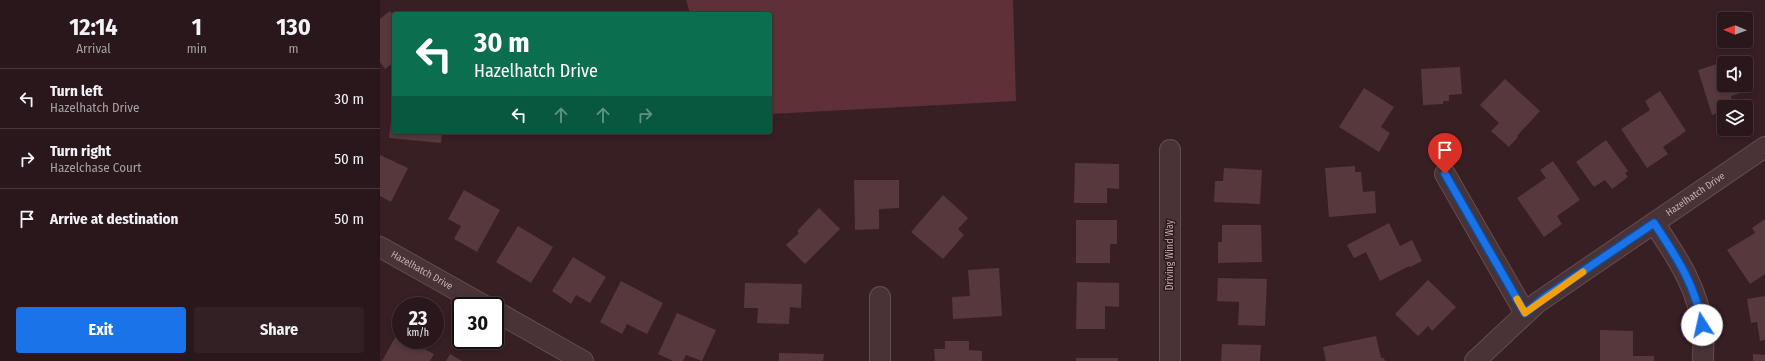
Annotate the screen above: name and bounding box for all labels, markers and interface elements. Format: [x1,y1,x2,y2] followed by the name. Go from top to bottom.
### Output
[1717,12,1753,48] north arrow
[1717,12,1753,136] map controls
[69,13,118,41] text: 12:14
[192,13,202,41] text: 1
[276,13,311,41] text: 130
[474,26,530,59] text: 30 m
[408,28,460,80] icon: left
[76,41,111,56] text: Arrival
[187,41,207,56] text: min
[288,41,298,56] text: m
[1717,56,1753,92] button: sound
[474,60,598,82] text: Hazelhatch Drive
[50,82,103,100] text: Turn left
[16,88,38,110] icon: left
[334,90,364,108] text: 30 m
[50,100,139,115] text: Hazelhatch Drive
[1717,100,1753,136] button: layers
[508,104,530,126] icon: left
[550,104,572,126] icon: ahead
[592,104,614,126] icon: ahead
[634,104,656,126] icon: right
[1428,133,1462,174] pin
[1434,139,1456,161] icon: arrive
[50,142,111,160] text: Turn right
[16,148,38,170] icon: right
[334,150,364,168] text: 50 m
[50,160,142,175] text: Hazelchase Court
[1664,170,1727,219] street label: Hazelhatch Drive
[16,208,38,230] icon: arrive
[50,210,178,228] text: Arrive at destination
[334,210,364,228] text: 50 m
[1164,219,1176,290] street label: Driving Wind Way
[389,248,455,293] street label: Hazelhatch Drive
[452,297,504,349] speed limit sign: 30
[1681,304,1723,346] position arrow
[409,306,427,330] text: 23
[16,307,186,353] button: Exit
[194,307,364,353] button: Share
[407,327,429,339] text: km/h

